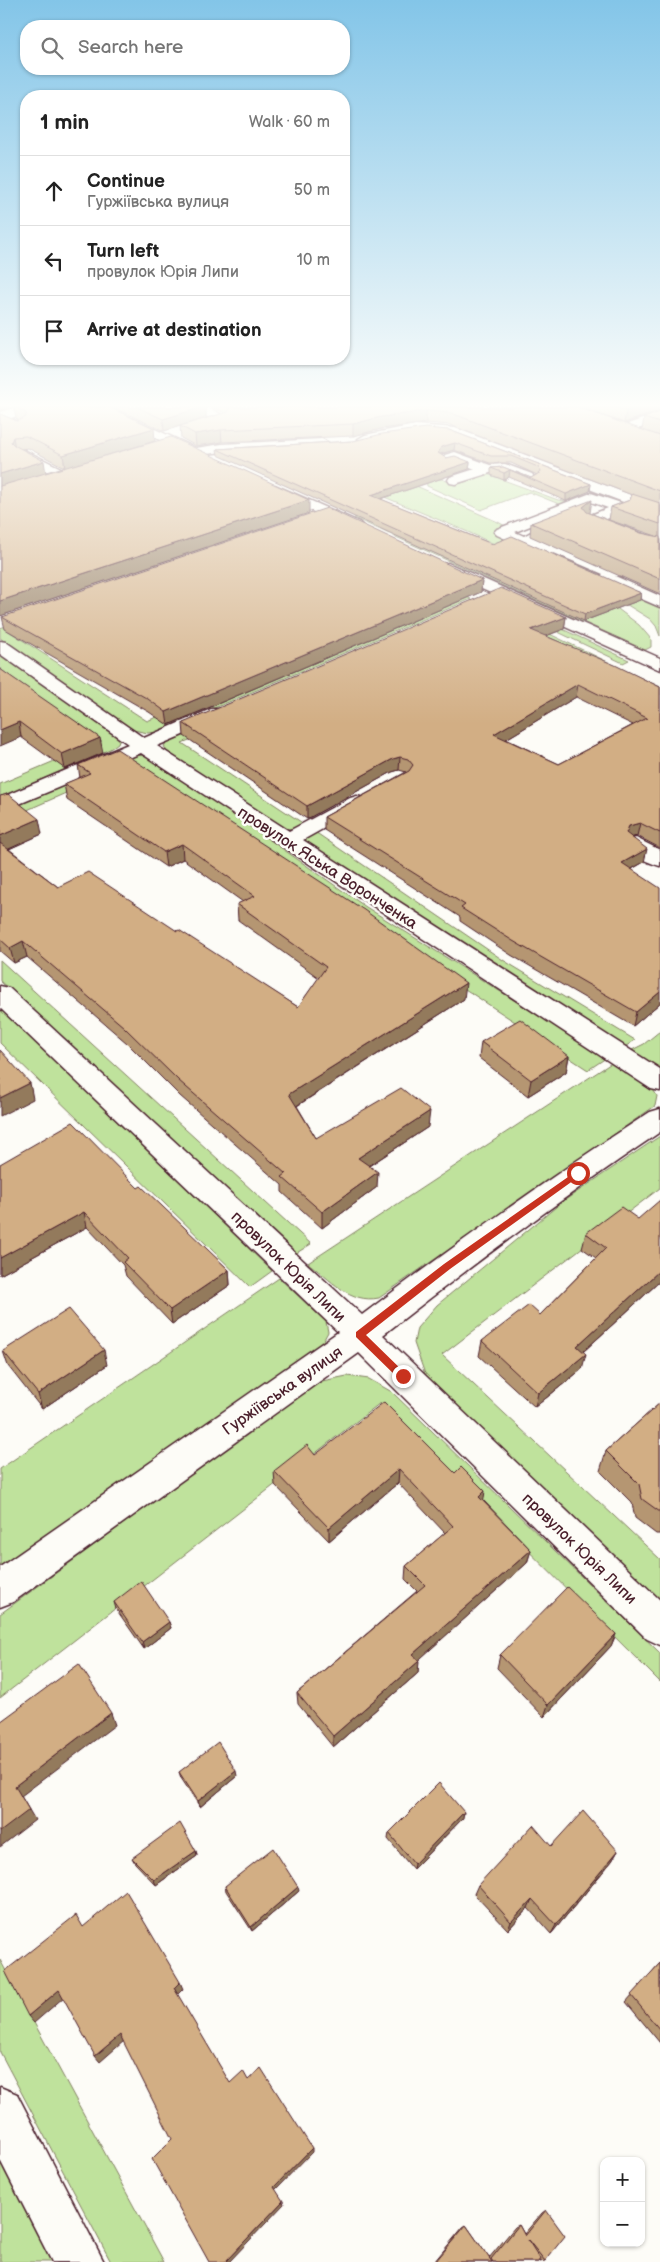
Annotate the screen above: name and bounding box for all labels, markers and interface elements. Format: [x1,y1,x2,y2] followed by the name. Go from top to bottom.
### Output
[20,20,350,75] search box
[38,34,66,62] icon: search
[78,36,183,59] text: Search here
[40,110,89,135] text: 1 min
[249,113,330,132] text: Walk · 60 m
[87,170,165,193] text: Continue
[40,177,68,205] icon: ahead
[294,181,330,200] text: 50 m
[87,193,229,212] text: Гуржіївська вулиця
[87,240,159,263] text: Turn left
[40,247,68,275] icon: left
[297,251,330,270] text: 10 m
[87,263,239,282] text: провулок Юрія Липи
[40,317,68,345] icon: arrive
[87,319,262,342] text: Arrive at destination
[234,803,421,934] street label: провулок Яська Воронченка
[567,1162,590,1185] route start
[227,1208,349,1327] street label: провулок Юрія Липи
[219,1343,347,1440] street label: Гуржіївська вулиця
[392,1365,415,1388] route end
[518,1490,640,1609] street label: провулок Юрія Липи
[600,2157,645,2247] map controls
[600,2157,645,2202] button: +
[600,2202,645,2247] button: −

